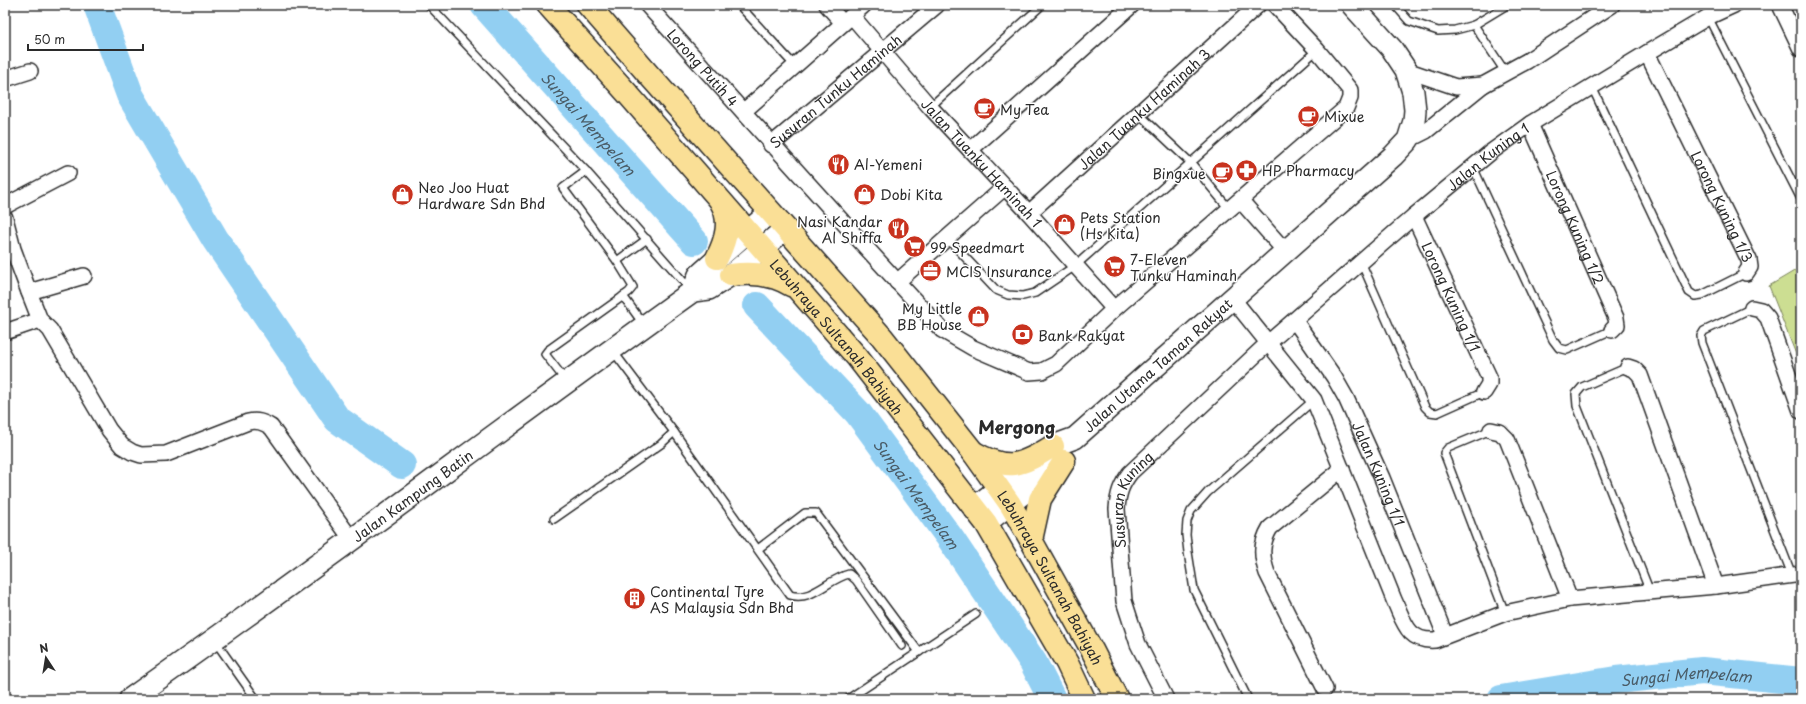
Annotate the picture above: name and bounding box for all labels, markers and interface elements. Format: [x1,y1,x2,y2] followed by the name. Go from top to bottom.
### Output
[663,24,744,111] street label: Lorong Putih 4
[28,26,143,52] scale bar
[765,29,906,153] street label: Susuran Tunku Haminah
[34,30,65,48] text: 50 m
[1073,43,1214,174] street label: Jalan Tuanku Haminah 3
[536,66,642,180] water label: Sungai Mempelam
[917,94,1047,232] street label: Jalan Tuanku Haminah 1
[972,96,998,122] cafe icon: My Tea
[1000,99,1049,120] place label: My Tea
[1295,103,1321,129] cafe icon: Mixue
[1324,106,1365,127] place label: Mixue
[1442,117,1533,195] street label: Jalan Kuning 1
[1686,147,1759,266] street label: Lorong Kuning 1/3
[825,151,851,177] restaurant icon: Al-Yemeni
[854,154,922,175] place label: Al-Yemeni
[1233,157,1259,183] pharmacy icon: HP Pharmacy
[1209,160,1235,186] cafe icon: Bingxue
[1262,160,1354,181] place label: HP Pharmacy
[1152,163,1206,184] place label: Bingxue
[1541,167,1610,288] street label: Lorong Kuning 1/2
[418,177,545,214] place label: Neo Joo Huat Hardware Sdn Bhd
[851,181,877,207] shop icon: Dobi Kita
[390,182,416,208] shop icon: Neo Joo Huat Hardware Sdn Bhd
[880,184,943,205] place label: Dobi Kita
[1080,207,1161,244] place label: Pets Station (Hs Kita)
[797,211,883,248] place label: Nasi Kandar Al Shiffa
[1052,212,1078,238] shop icon: Pets Station (Hs Kita)
[885,216,911,242] restaurant icon: Nasi Kandar Al Shiffa
[902,234,928,260] supermarket icon: 99 Speedmart
[930,237,1025,258] place label: 99 Speedmart
[1417,238,1486,355] street label: Lorong Kuning 1/1
[1130,249,1237,286] place label: 7-Eleven Tunku Haminah
[765,254,909,419] street label: Lebuhraya Sultanah Bahiyah
[1102,254,1128,280] supermarket icon: 7-Eleven Tunku Haminah
[918,258,944,284] office icon: MCIS Insurance
[946,261,1053,282] place label: MCIS Insurance
[1078,293,1237,437] street label: Jalan Utama Taman Rakyat
[897,298,962,335] place label: My Little BB House
[965,303,991,329] shop icon: My Little BB House
[1010,322,1036,348] bank icon: Bank Rakyat
[1038,325,1125,346] place label: Bank Rakyat
[978,413,1056,440] district label: Mergong
[1347,418,1411,529] street label: Jalan Kuning 1/1
[869,433,966,554] water label: Sungai Mempelam
[348,444,477,547] street label: Jalan Kampung Batin
[1106,446,1158,549] street label: Susuran Kuning
[993,486,1108,669] street label: Lebuhraya Sultanah Bahiyah
[650,581,794,618] place label: Continental Tyre AS Malaysia Sdn Bhd
[621,586,647,612] building icon: Continental Tyre AS Malaysia Sdn Bhd
[26,638,66,678] north arrow
[38,638,50,657] text: N
[1619,659,1753,691] water label: Sungai Mempelam

